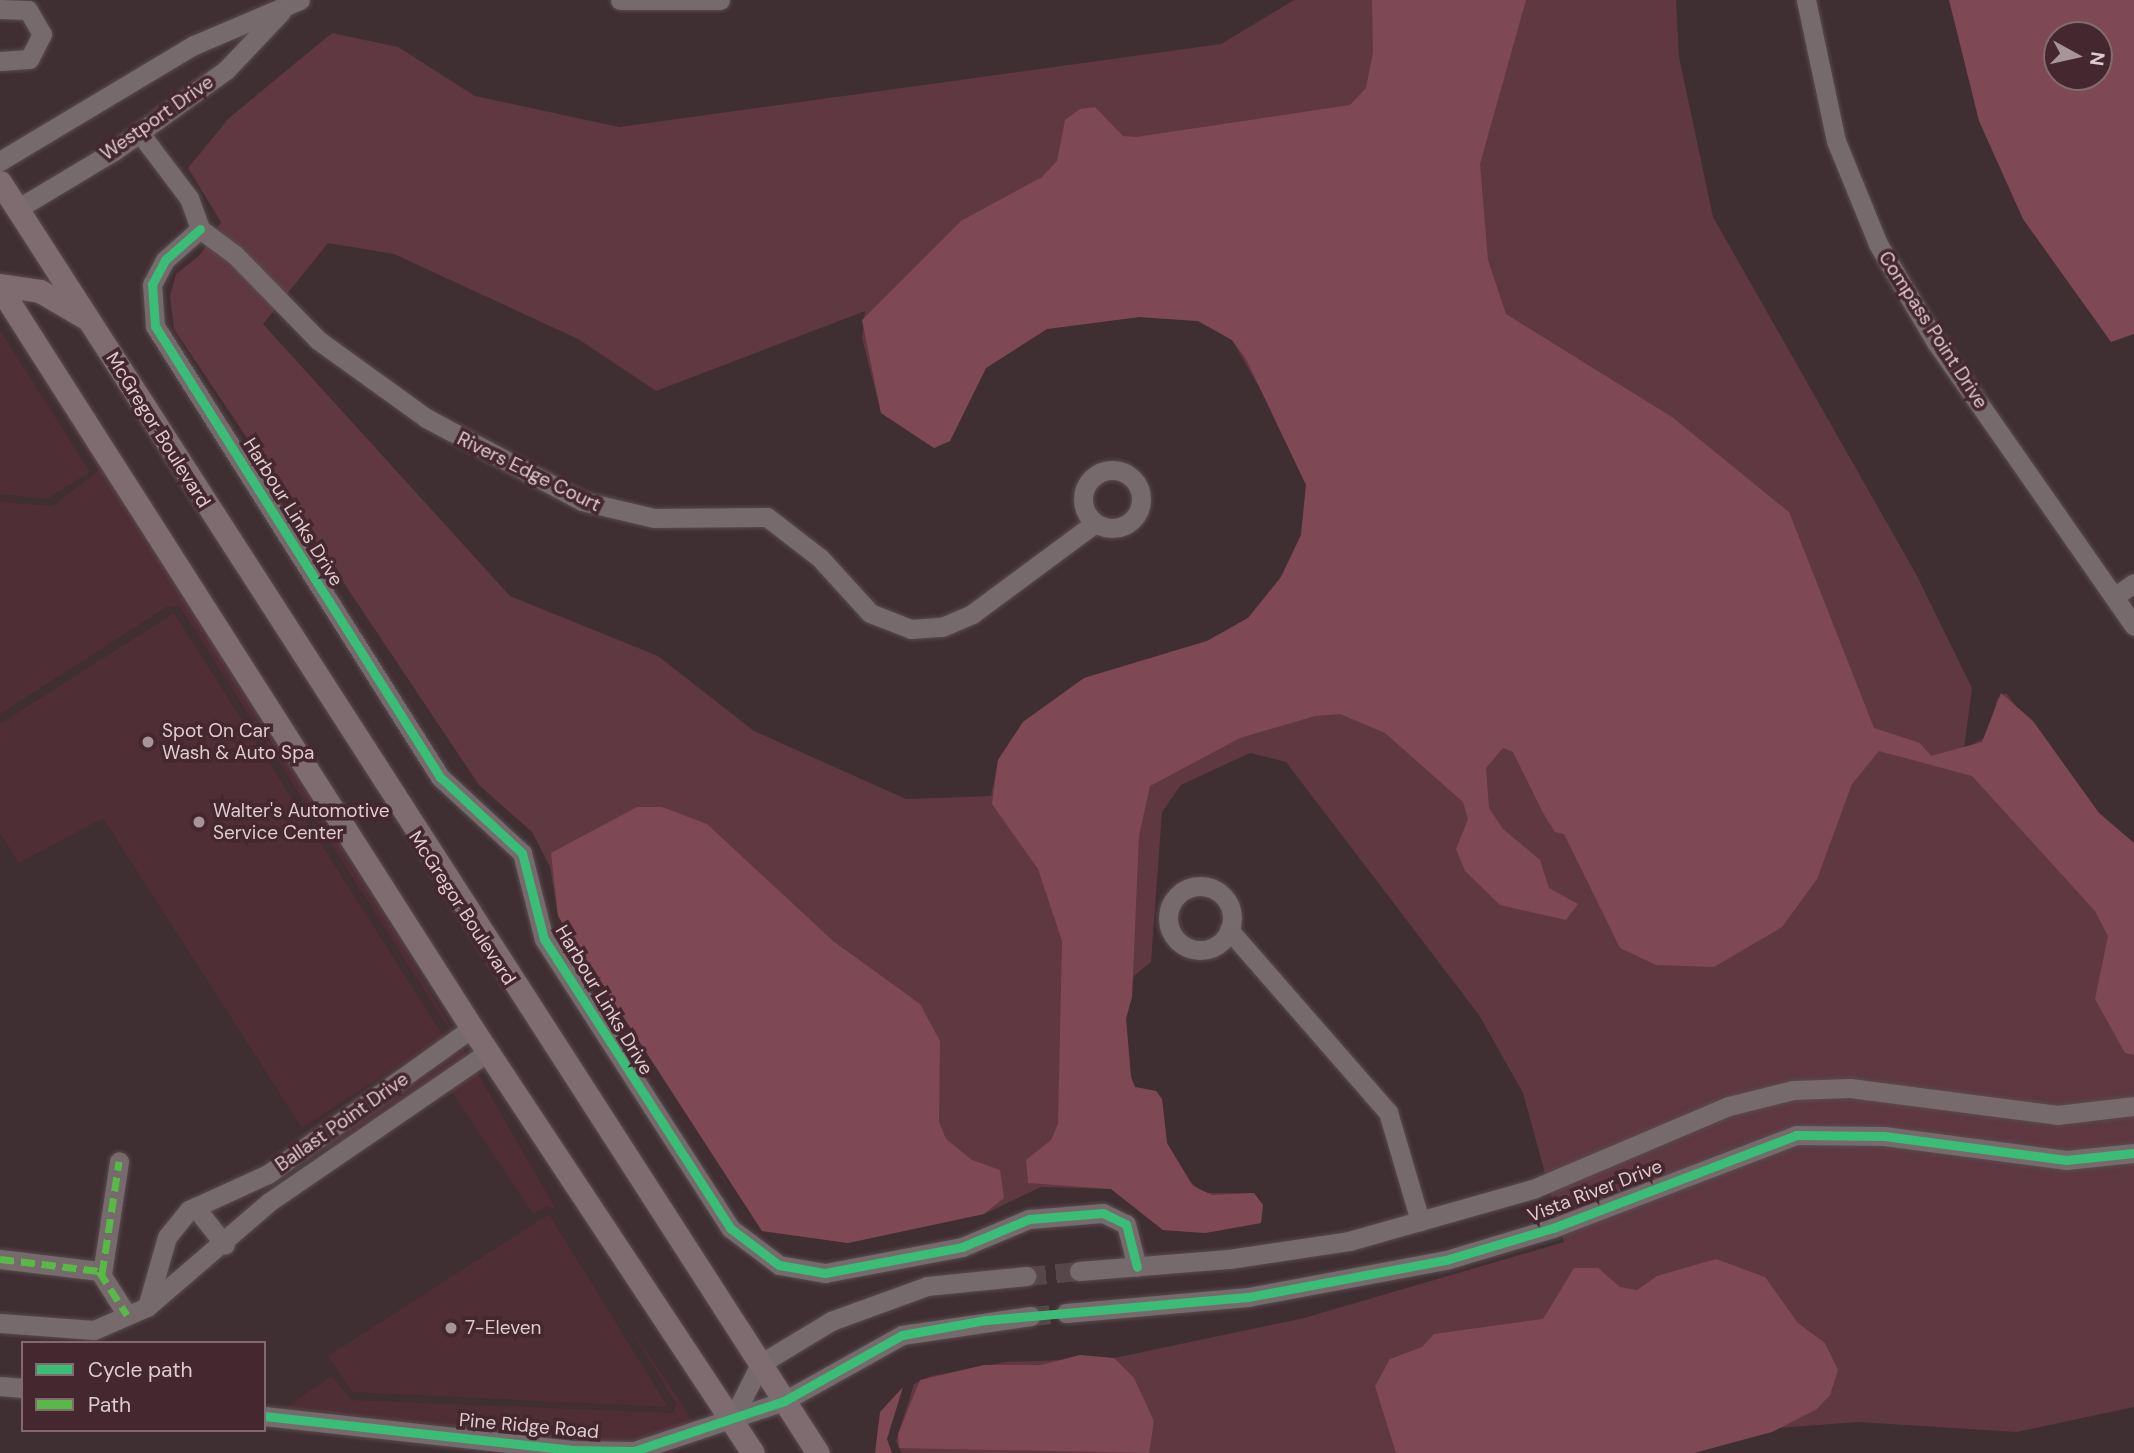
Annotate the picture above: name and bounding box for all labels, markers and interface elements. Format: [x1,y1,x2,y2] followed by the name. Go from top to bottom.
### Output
[2043,21,2113,91] north arrow
[2084,50,2111,67] text: N
[96,71,218,165] street label: Westport Drive
[1874,247,1992,413] street label: Compass Point Drive
[101,348,215,512] street label: McGregor Boulevard
[454,427,604,517] street label: Rivers Edge Court
[238,434,348,590] street label: Harbour Links Drive
[162,720,314,764] place label: Spot On Car Wash & Auto Spa
[140,734,156,750] marker: Spot On Car Wash & Auto Spa
[213,800,390,844] place label: Walter's Automotive Service Center
[191,814,207,830] marker: Walter's Automotive Service Center
[404,827,520,989] street label: McGregor Boulevard
[550,921,658,1079] street label: Harbour Links Drive
[271,1068,413,1176] street label: Ballast Point Drive
[1524,1155,1666,1227] street label: Vista River Drive
[465,1317,541,1339] place label: 7-Eleven
[443,1320,459,1336] marker: 7-Eleven
[21,1341,266,1432] legend
[88,1356,193,1384] text: Cycle path
[88,1391,131,1419] text: Path
[458,1409,600,1443] street label: Pine Ridge Road

